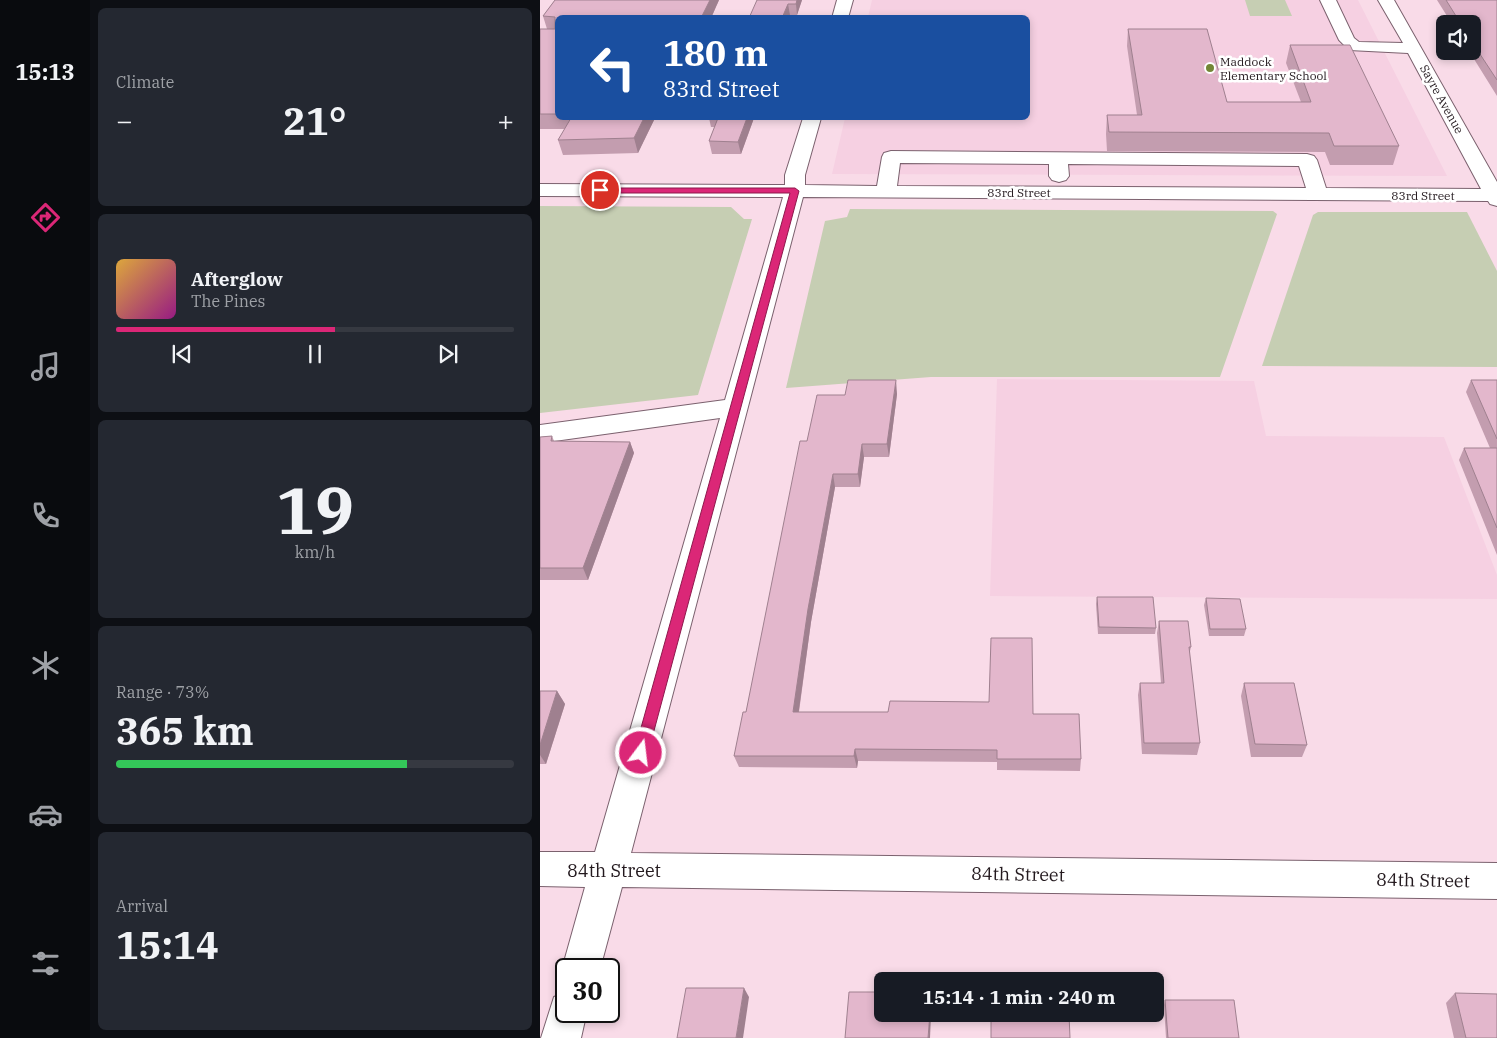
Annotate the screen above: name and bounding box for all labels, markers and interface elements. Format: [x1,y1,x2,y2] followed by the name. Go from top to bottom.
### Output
[1436,15,1481,60] map controls
[1436,15,1481,60] button: sound
[663,30,768,76] text: 180 m
[580,35,645,100] icon: left
[1220,54,1327,83] place label: Maddock Elementary School
[15,57,75,86] text: 15:13
[1204,62,1216,74] marker: Maddock Elementary School
[1417,62,1467,136] street label: Sayre Avenue
[116,72,174,92] text: Climate
[663,74,779,103] text: 83rd Street
[283,96,347,145] text: 21°
[116,102,133,139] text: −
[497,102,514,139] text: +
[579,169,621,211] pin
[586,176,614,204] icon: arrive
[987,185,1051,200] street label: 83rd Street
[1391,188,1455,203] street label: 83rd Street
[28,200,63,235] icon: directions
[191,267,283,291] text: Afterglow
[191,291,265,311] text: The Pines
[168,340,196,368] icon: previous
[301,340,329,368] icon: pause
[434,340,462,368] icon: next
[28,349,63,384] icon: music
[276,467,354,552] text: 19
[28,498,63,533] icon: phone
[295,542,335,562] text: km/h
[28,648,63,683] icon: climate
[116,682,209,702] text: Range · 73%
[116,706,254,755] text: 365 km
[614,726,666,778] position arrow
[28,797,63,832] icon: car
[567,859,661,882] street label: 84th Street
[971,862,1065,886] street label: 84th Street
[1376,868,1470,892] street label: 84th Street
[116,896,168,916] text: Arrival
[116,920,219,969] text: 15:14
[28,946,63,981] icon: filters
[555,958,620,1023] speed limit sign: 30
[923,985,1115,1009] text: 15:14 · 1 min · 240 m

